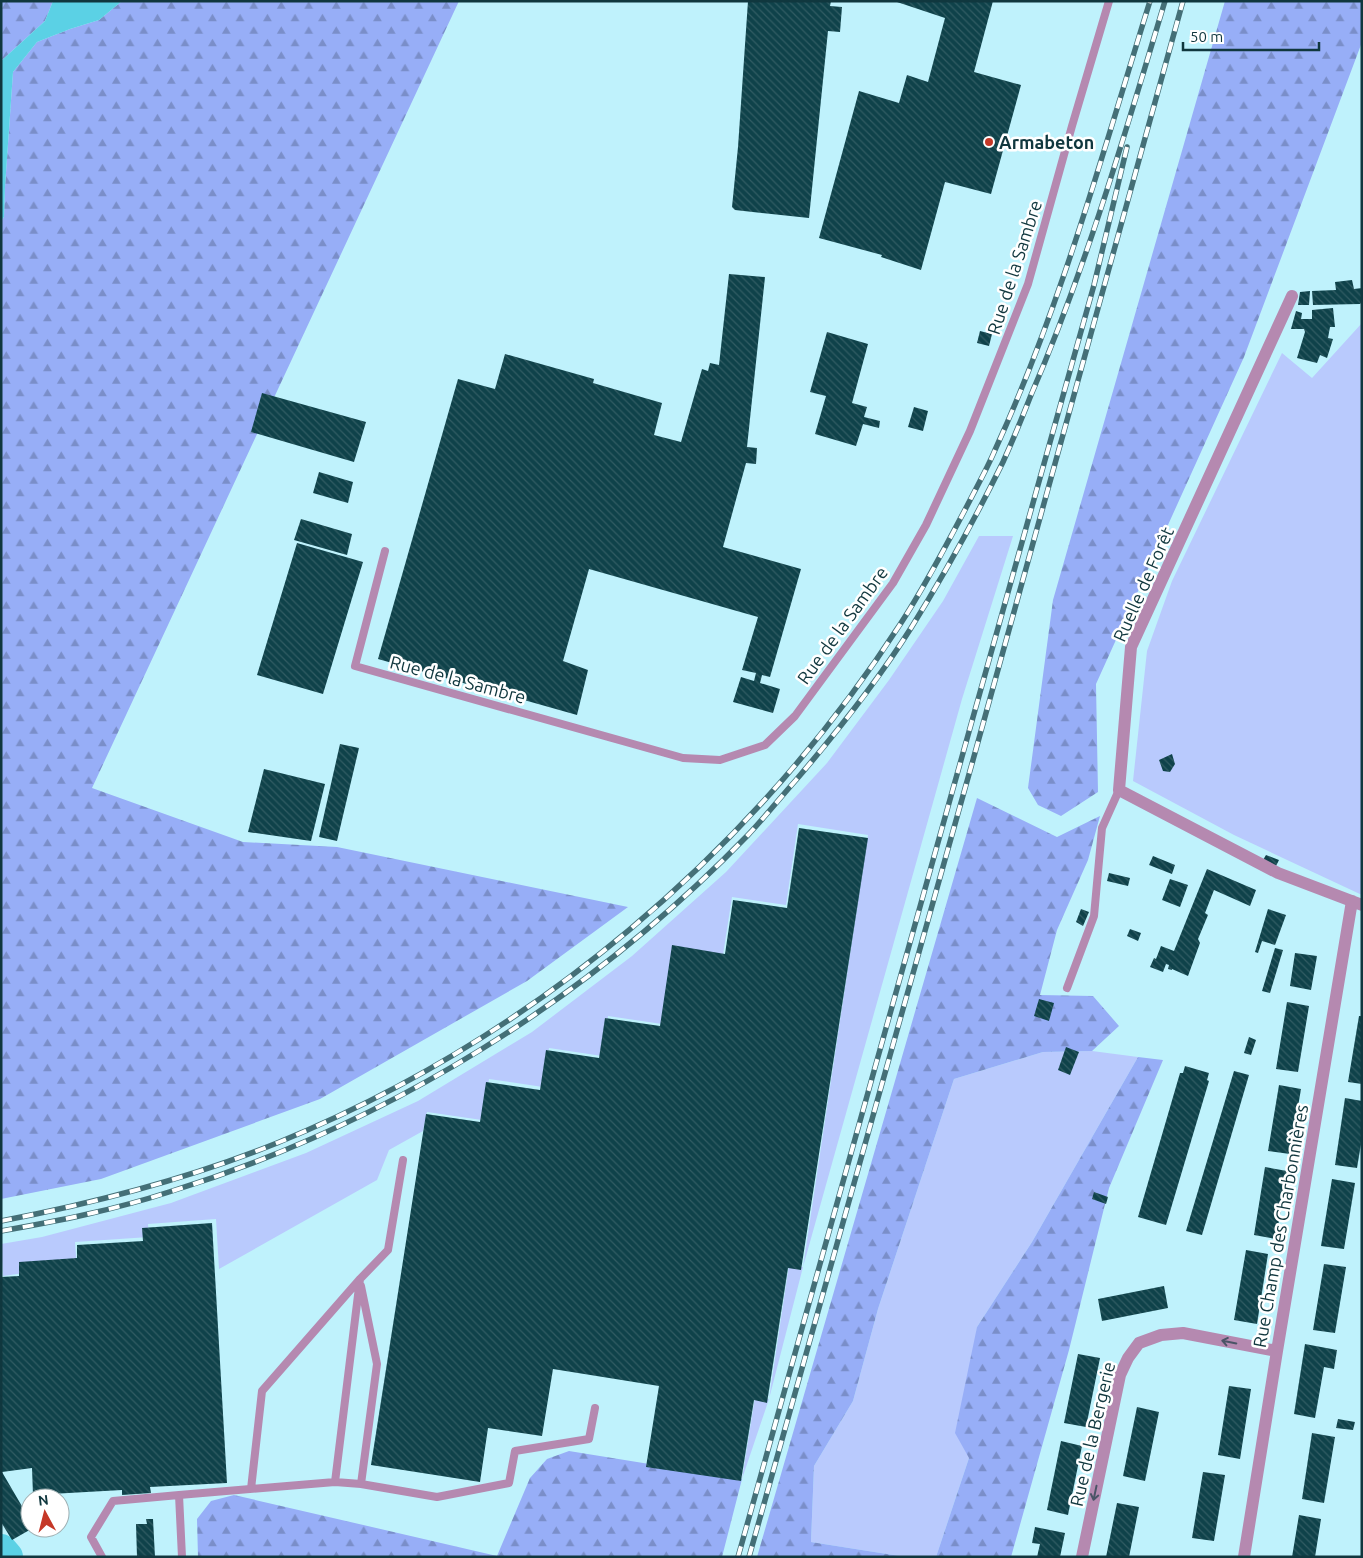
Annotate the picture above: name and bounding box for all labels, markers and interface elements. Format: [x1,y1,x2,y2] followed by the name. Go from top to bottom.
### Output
[1183,20,1319,52] scale bar
[1190,28,1223,45] text: 50 m
[999,132,1094,152] place label: Armabeton
[983,136,995,148] marker: Armabeton
[983,197,1045,337] street label: Rue de la Sambre
[1109,524,1177,644] street label: Ruelle de Forêt
[793,563,891,687] street label: Rue de la Sambre
[388,651,528,707] street label: Rue de la Sambre
[1249,1103,1311,1349] street label: Rue Champ des Charbonnières
[1221,1336,1237,1346] one-way arrow
[1066,1360,1118,1508] street label: Rue de la Bergerie
[1090,1484,1099,1500] one-way arrow
[20,1488,70,1538] north arrow
[37,1492,50,1509] text: N

